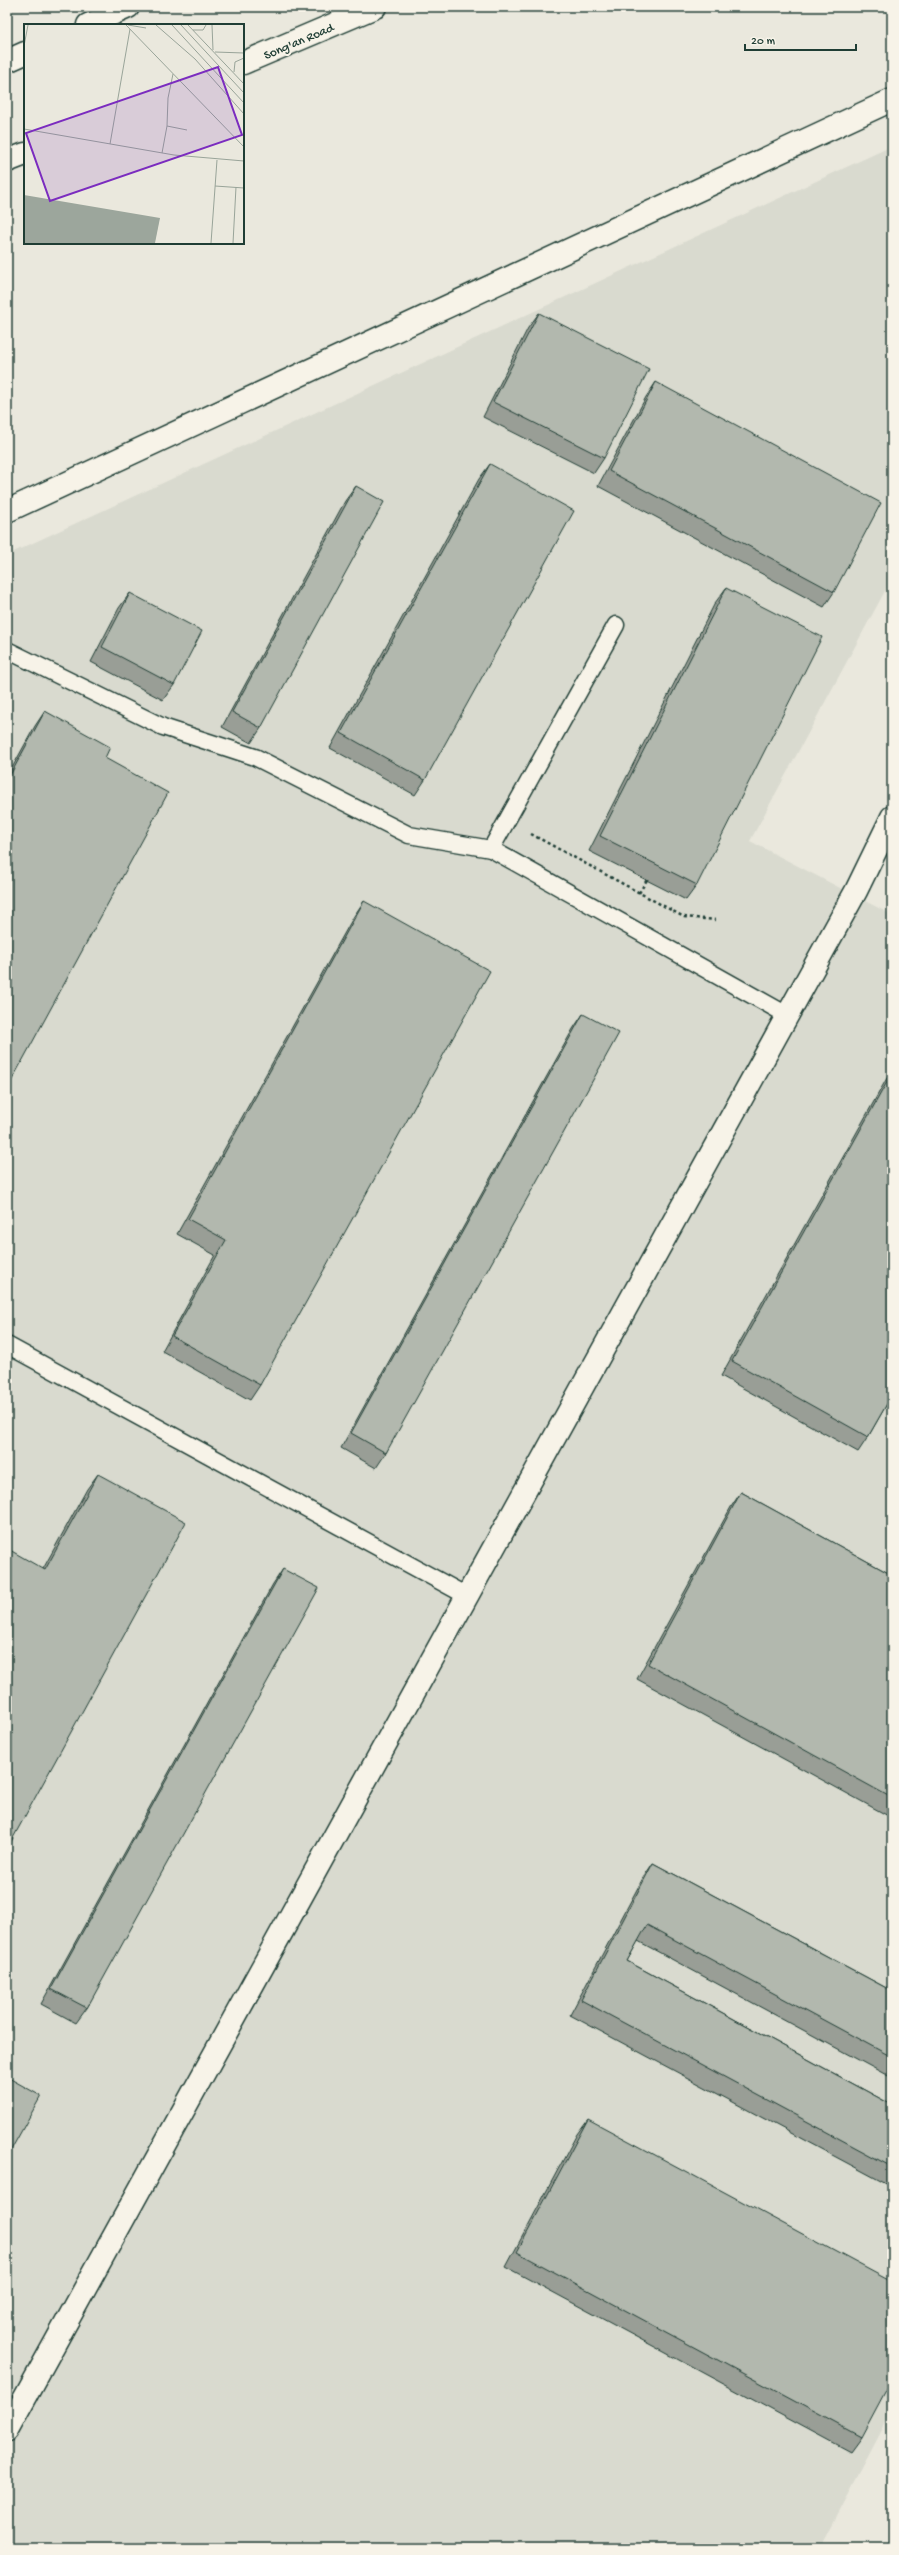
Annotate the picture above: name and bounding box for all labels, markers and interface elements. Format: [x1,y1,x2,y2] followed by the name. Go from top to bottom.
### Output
[262,20,337,64] street label: Song'an Road
[24,24,244,244] inset map
[745,26,856,52] scale bar
[751,35,776,49] text: 20 m

